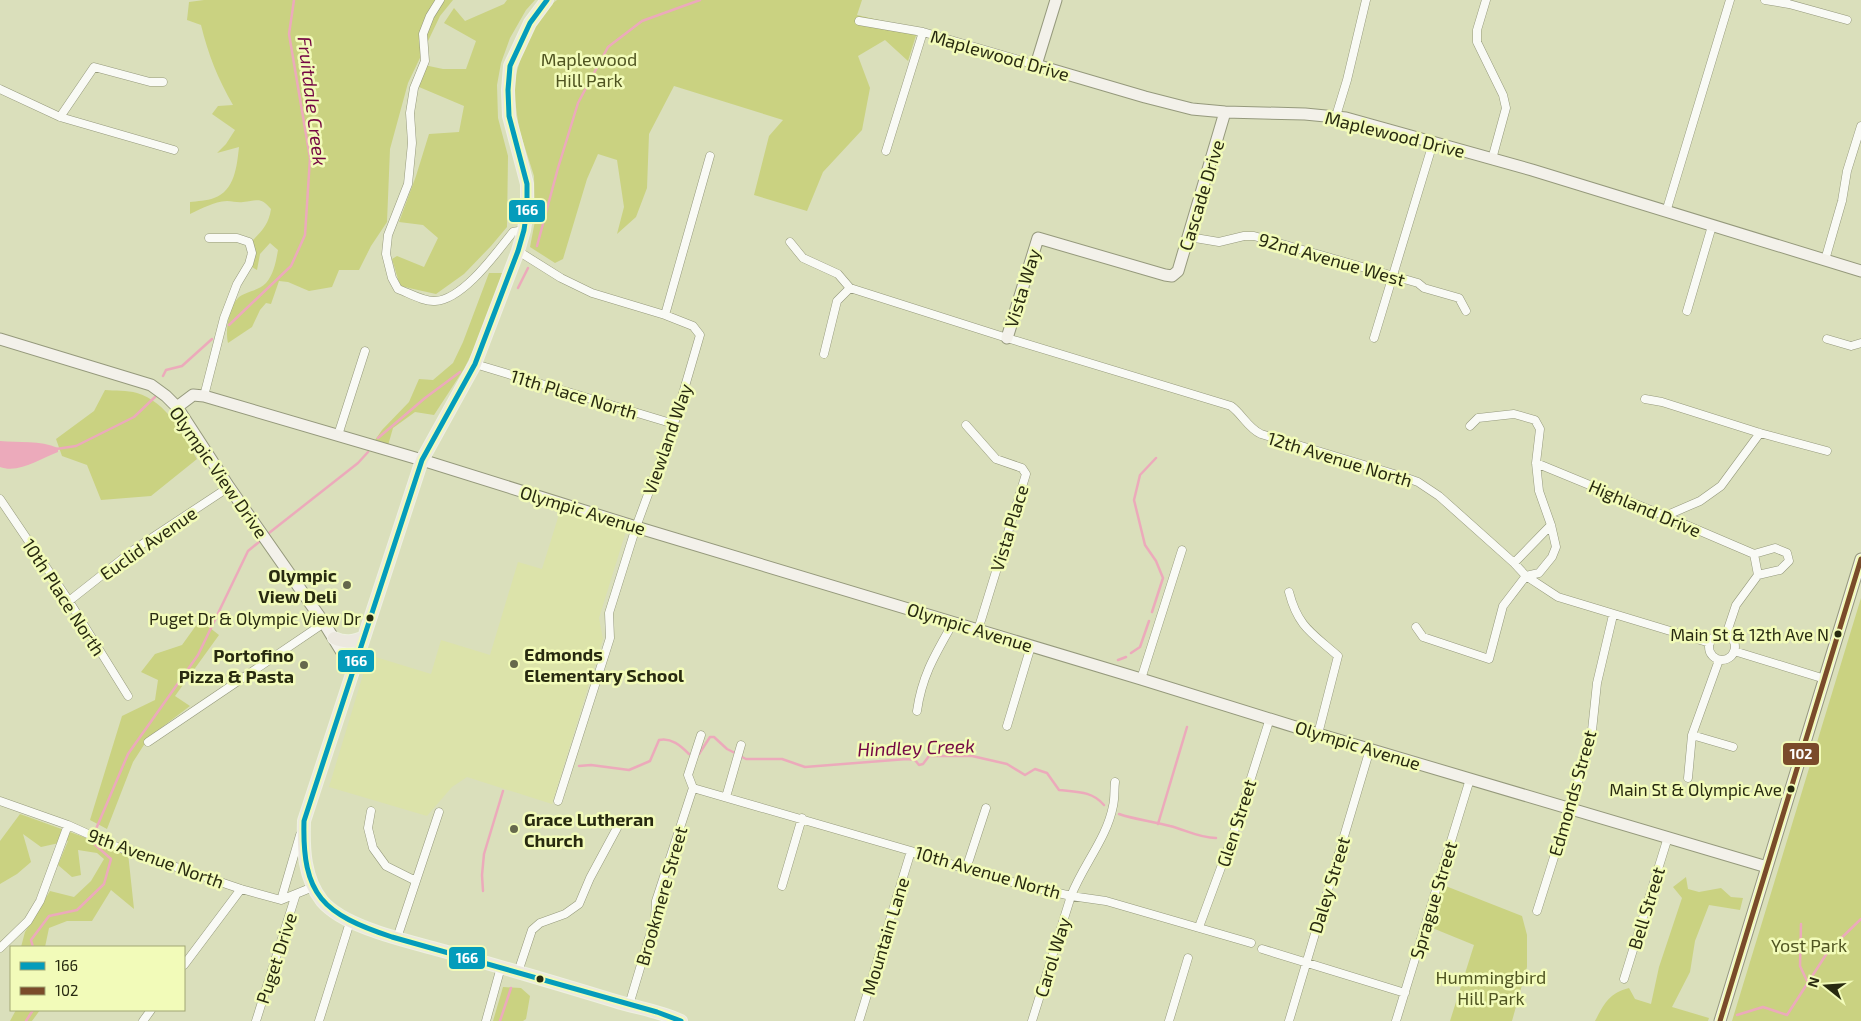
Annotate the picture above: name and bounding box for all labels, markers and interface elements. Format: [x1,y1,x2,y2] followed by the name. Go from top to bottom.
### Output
[928,25,1072,85] street label: Maplewood Drive
[294,35,332,167] water label: Fruitdale Creek
[541,48,637,91] park label: Maplewood Hill Park
[1323,106,1467,162] street label: Maplewood Drive
[1174,137,1228,253] street label: Cascade Drive
[508,199,546,223] line badge: 166
[516,201,538,218] text: 166
[1256,228,1408,290] street label: 92nd Avenue West
[1000,245,1045,330] street label: Vista Way
[508,364,640,424] street label: 11th Place North
[638,380,696,497] street label: Viewland Way
[165,402,273,542] street label: Olympic View Drive
[1265,427,1415,491] street label: 12th Avenue North
[1586,474,1704,542] street label: Highland Drive
[518,480,648,540] street label: Olympic Avenue
[985,482,1033,574] street label: Vista Place
[95,502,201,584] street label: Euclid Avenue
[18,534,110,660] street label: 10th Place North
[258,564,337,607] place label: Olympic View Deli
[341,579,353,591] marker: Olympic View Deli
[905,597,1035,657] street label: Olympic Avenue
[149,608,361,629] place label: Puget Dr & Olympic View Dr
[365,613,375,623] marker: Puget Dr & Olympic View Dr
[1670,624,1829,644] place label: Main St & 12th Ave N
[1833,629,1843,639] marker: Main St & 12th Ave N
[524,643,684,686] place label: Edmonds Elementary School
[179,644,294,687] place label: Portofino Pizza & Pasta
[337,649,375,673] line badge: 166
[345,652,367,669] text: 166
[508,658,520,670] marker: Edmonds Elementary School
[298,659,310,671] marker: Portofino Pizza & Pasta
[1293,715,1423,775] street label: Olympic Avenue
[1543,727,1601,859] street label: Edmonds Street
[857,733,975,762] water label: Hindley Creek
[1782,742,1820,766] line badge: 102
[1789,745,1813,762] text: 102
[1212,776,1261,870] street label: Glen Street
[1609,779,1782,800] place label: Main St & Olympic Ave
[1786,784,1796,794] marker: Main St & Olympic Ave
[524,808,654,851] place label: Grace Lutheran Church
[85,823,227,893] street label: 9th Avenue North
[508,823,520,835] marker: Grace Lutheran Church
[631,824,691,968] street label: Brookmere Street
[1304,834,1354,936] street label: Daley Street
[1405,838,1461,961] street label: Sprague Street
[913,841,1063,903] street label: 10th Avenue North
[1623,864,1669,952] street label: Bell Street
[857,875,913,997] street label: Mountain Lane
[251,910,301,1006] street label: Puget Drive
[1029,914,1075,1000] street label: Carol Way
[1771,934,1847,956] park label: Yost Park
[10,946,185,1011] legend
[448,946,486,970] line badge: 166
[456,949,478,966] text: 166
[55,956,78,974] text: 166
[1801,961,1851,1011] north arrow
[1436,966,1546,1009] park label: Hummingbird Hill Park
[535,974,545,984] unlabelled marker
[1803,975,1823,989] text: N
[55,981,78,999] text: 102

